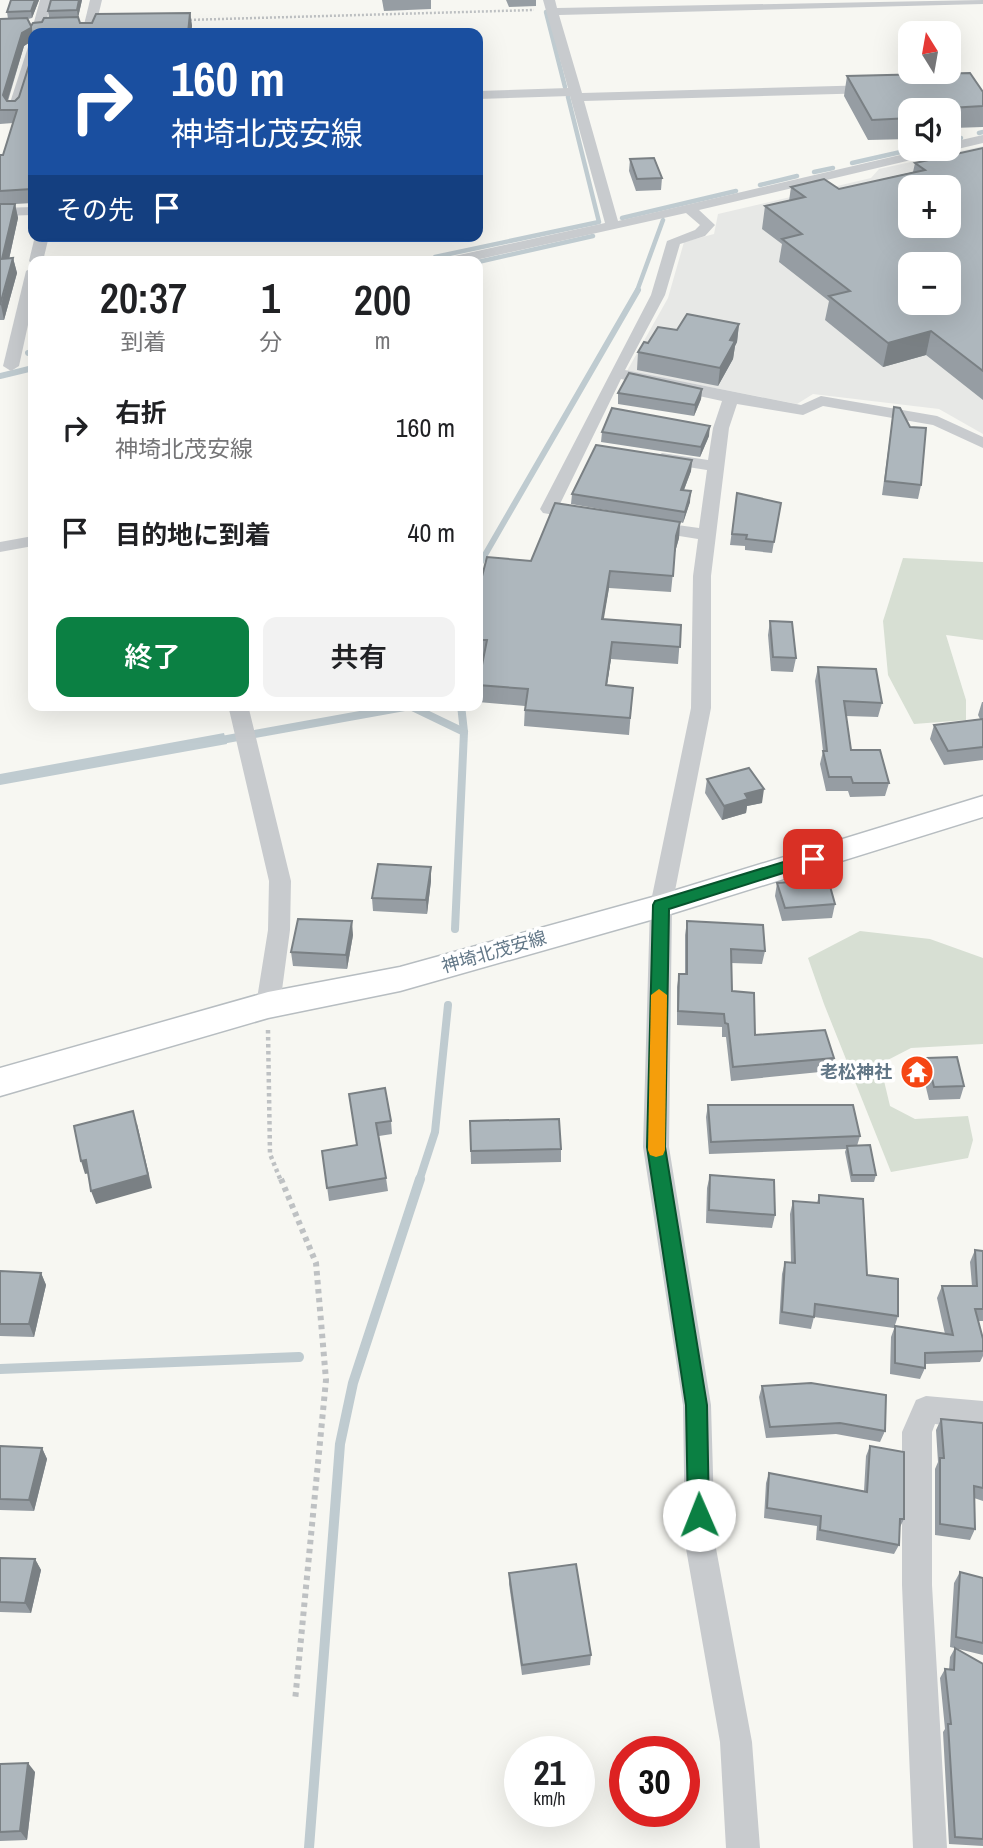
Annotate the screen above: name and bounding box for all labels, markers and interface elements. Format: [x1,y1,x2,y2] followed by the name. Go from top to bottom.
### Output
[898,21,961,84] north arrow
[898,21,961,315] map controls
[171,45,285,111] text: 160 m
[56,56,147,147] icon: right
[898,98,961,161] button: sound
[171,112,363,155] text: 神埼北茂安線
[898,175,961,238] button: +
[148,189,186,227] icon: arrive
[56,192,134,227] text: その先
[898,252,961,315] button: −
[100,270,187,326] text: 20:37
[261,270,280,326] text: 1
[354,272,411,328] text: 200
[375,325,390,356] text: m
[120,326,166,357] text: 到着
[259,326,282,357] text: 分
[115,395,167,430] text: 右折
[56,409,94,447] icon: right
[396,410,455,445] text: 160 m
[115,433,253,464] text: 神埼北茂安線
[56,514,94,552] icon: arrive
[408,515,455,550] text: 40 m
[115,517,271,552] text: 目的地に到着
[56,617,249,697] button: 終了
[263,617,455,697] button: 共有
[783,829,843,889] pin
[794,840,832,878] icon: arrive
[439,925,549,978] street label: 神埼北茂安線
[898,1053,936,1091] temple icon: 老松神社
[820,1059,892,1084] place label: 老松神社
[662,1478,736,1552] position arrow
[609,1736,700,1827] speed limit sign: 30
[534,1749,565,1796] text: 21
[534,1786,566,1811] text: km/h

